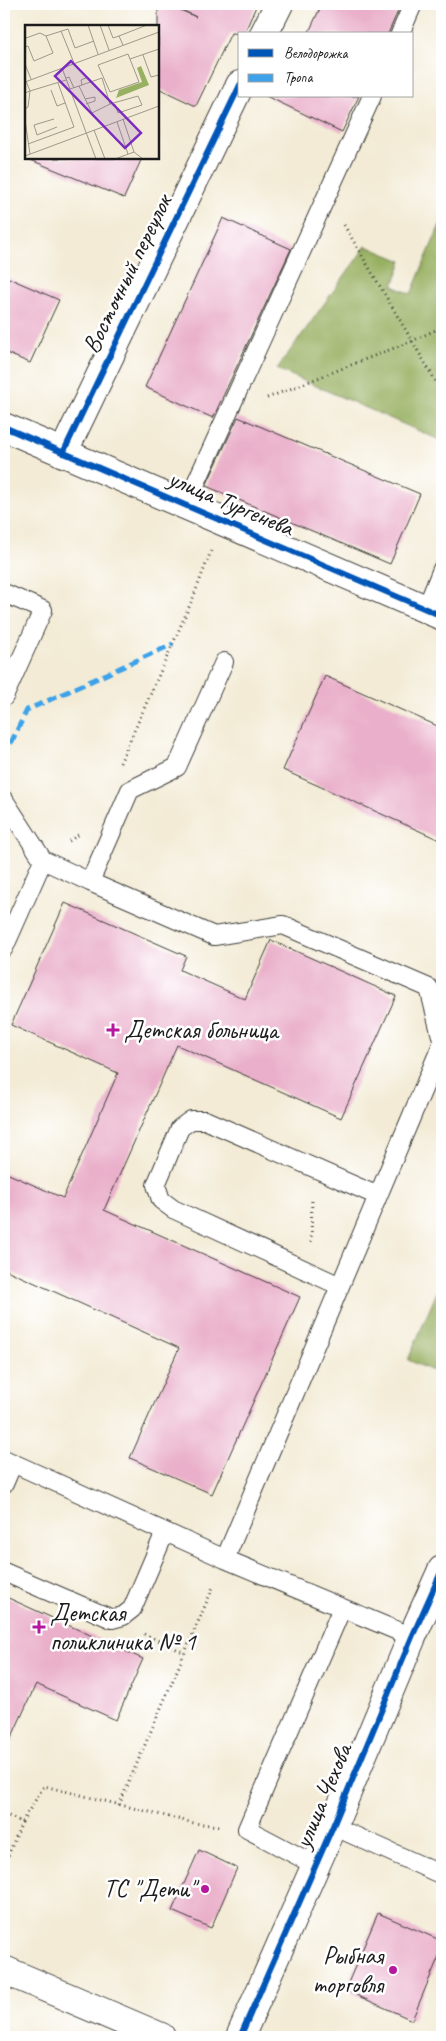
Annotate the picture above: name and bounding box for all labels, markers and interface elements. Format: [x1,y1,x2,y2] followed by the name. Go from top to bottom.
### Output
[25,25,159,159] inset map
[238,32,414,98] legend
[284,44,348,63] text: Велодорожка
[284,68,313,87] text: Тропа
[75,187,180,359] street label: Восточный переулок
[162,461,300,545] street label: улица Тургенева
[124,1014,281,1046] place label: Детская больница
[106,1023,120,1037] marker: Детская больница
[50,1597,198,1658] place label: Детская поликлиника № 1
[32,1620,46,1634] marker: Детская поликлиника № 1
[286,1736,360,1855] street label: улица Чехова
[104,1873,200,1905] place label: ТС "Дети"
[199,1883,211,1895] marker: ТС "Дети"
[313,1940,385,2001] place label: Рыбная торговля
[387,1964,399,1976] marker: Рыбная торговля

